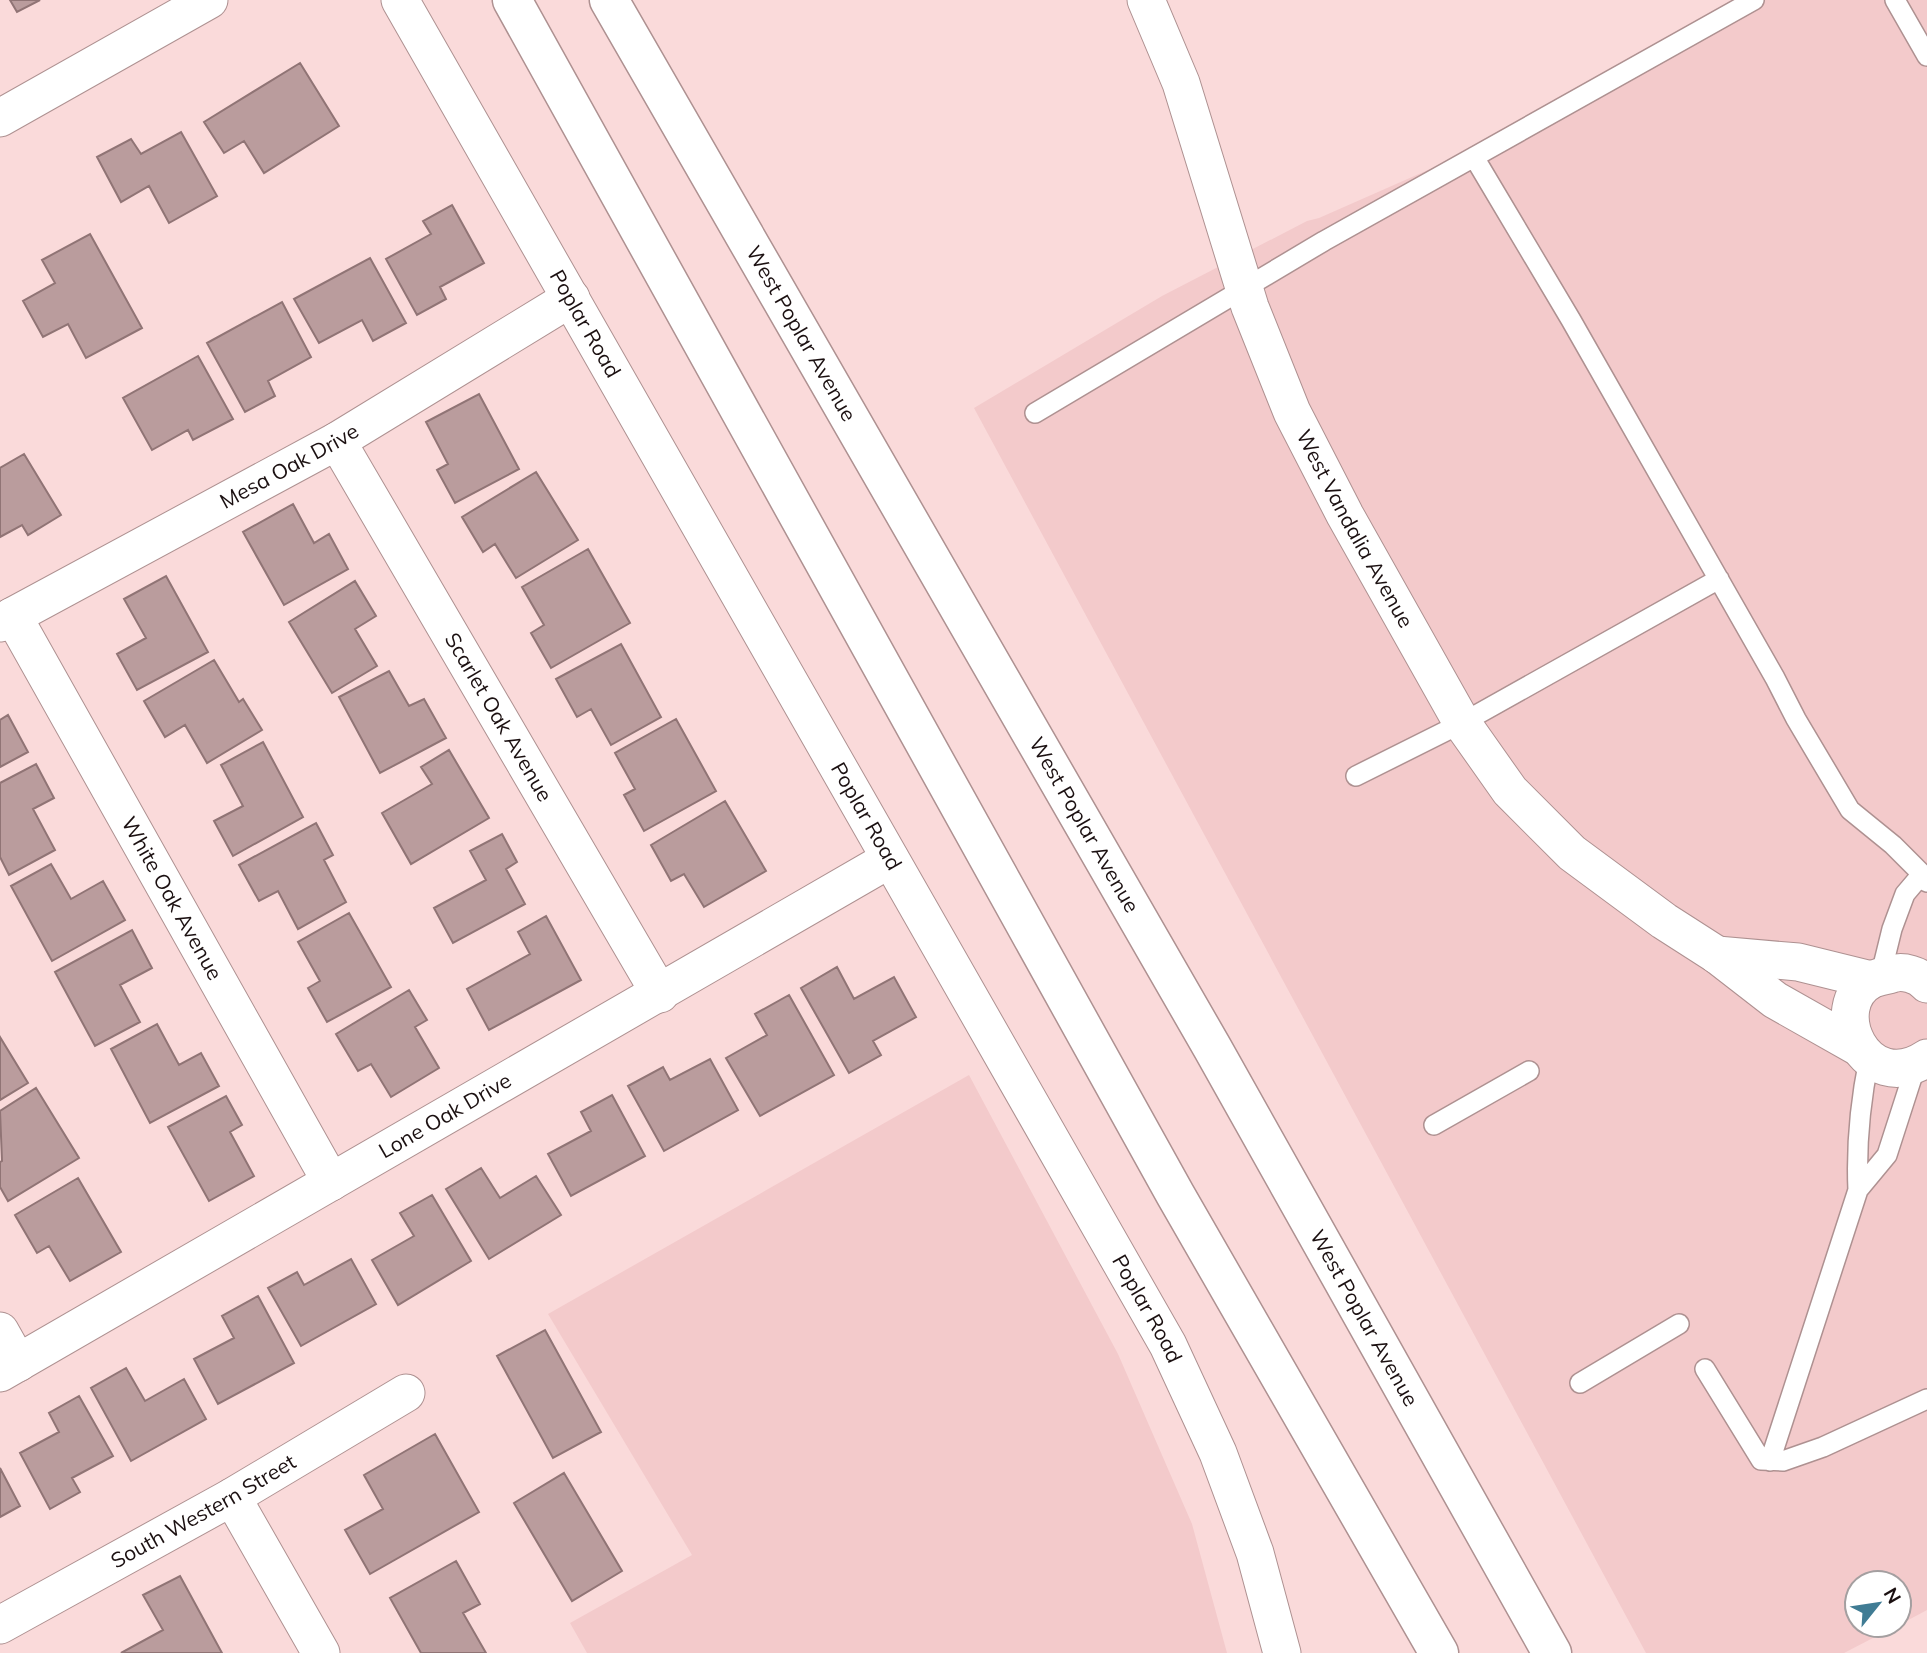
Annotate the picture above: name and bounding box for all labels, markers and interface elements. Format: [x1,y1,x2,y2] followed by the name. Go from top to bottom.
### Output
[741,241,863,426] street label: West Poplar Avenue
[545,265,627,382] street label: Poplar Road
[215,417,363,514] street label: Mesa Oak Drive
[1291,425,1420,632] street label: West Vandalia Avenue
[440,628,559,806] street label: Scarlet Oak Avenue
[1024,732,1146,917] street label: West Poplar Avenue
[826,757,908,874] street label: Poplar Road
[116,812,229,984] street label: White Oak Avenue
[374,1067,515,1163] street label: Lone Oak Drive
[1305,1225,1425,1410] street label: West Poplar Avenue
[1107,1250,1188,1367] street label: Poplar Road
[106,1448,300,1573] street label: South Western Street
[1843,1569,1913,1639] north arrow
[1879,1583,1907,1608] text: N

